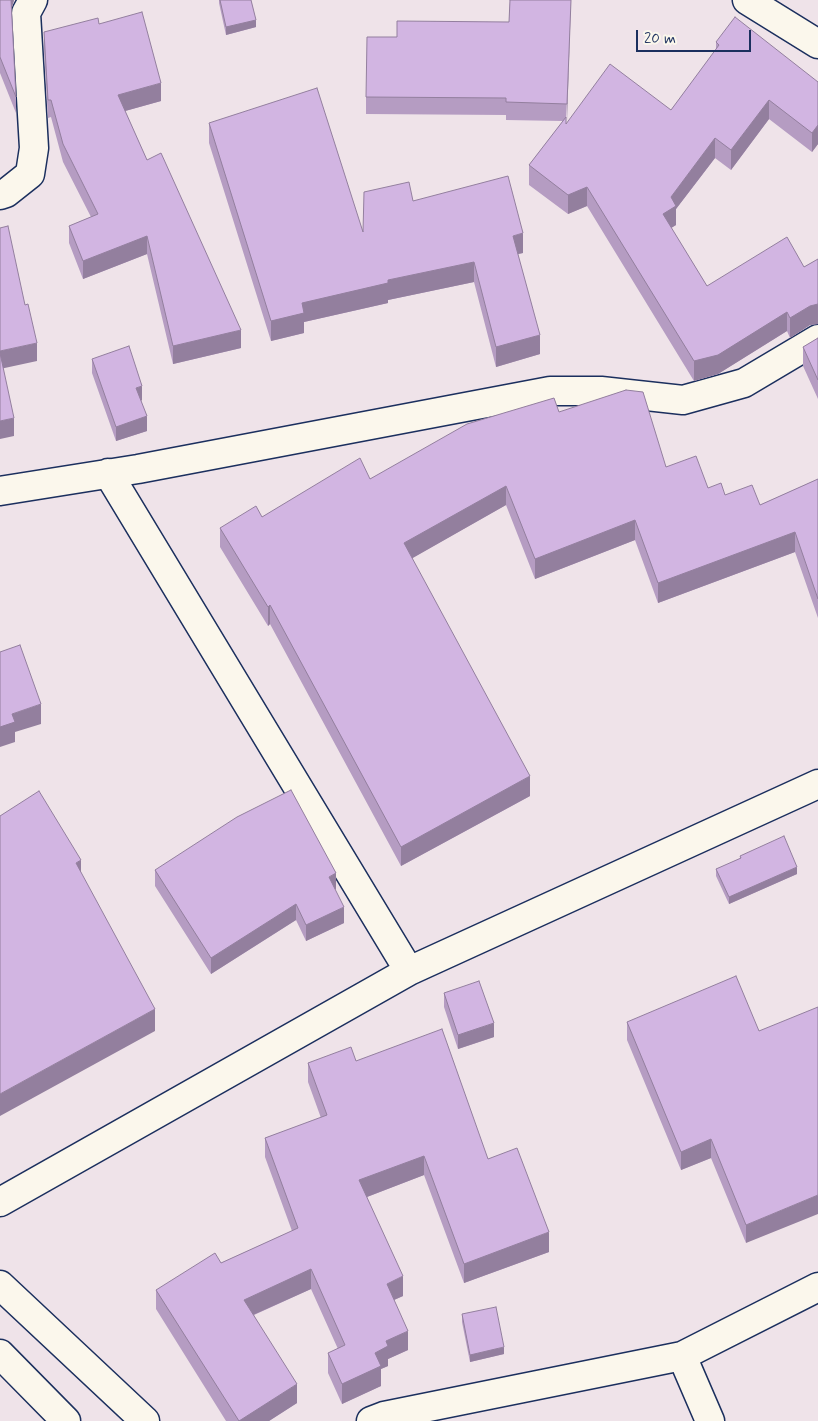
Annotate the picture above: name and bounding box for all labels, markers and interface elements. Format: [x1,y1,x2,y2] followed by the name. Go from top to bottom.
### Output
[638,20,753,52] scale bar
[644,29,676,49] text: 20 m

